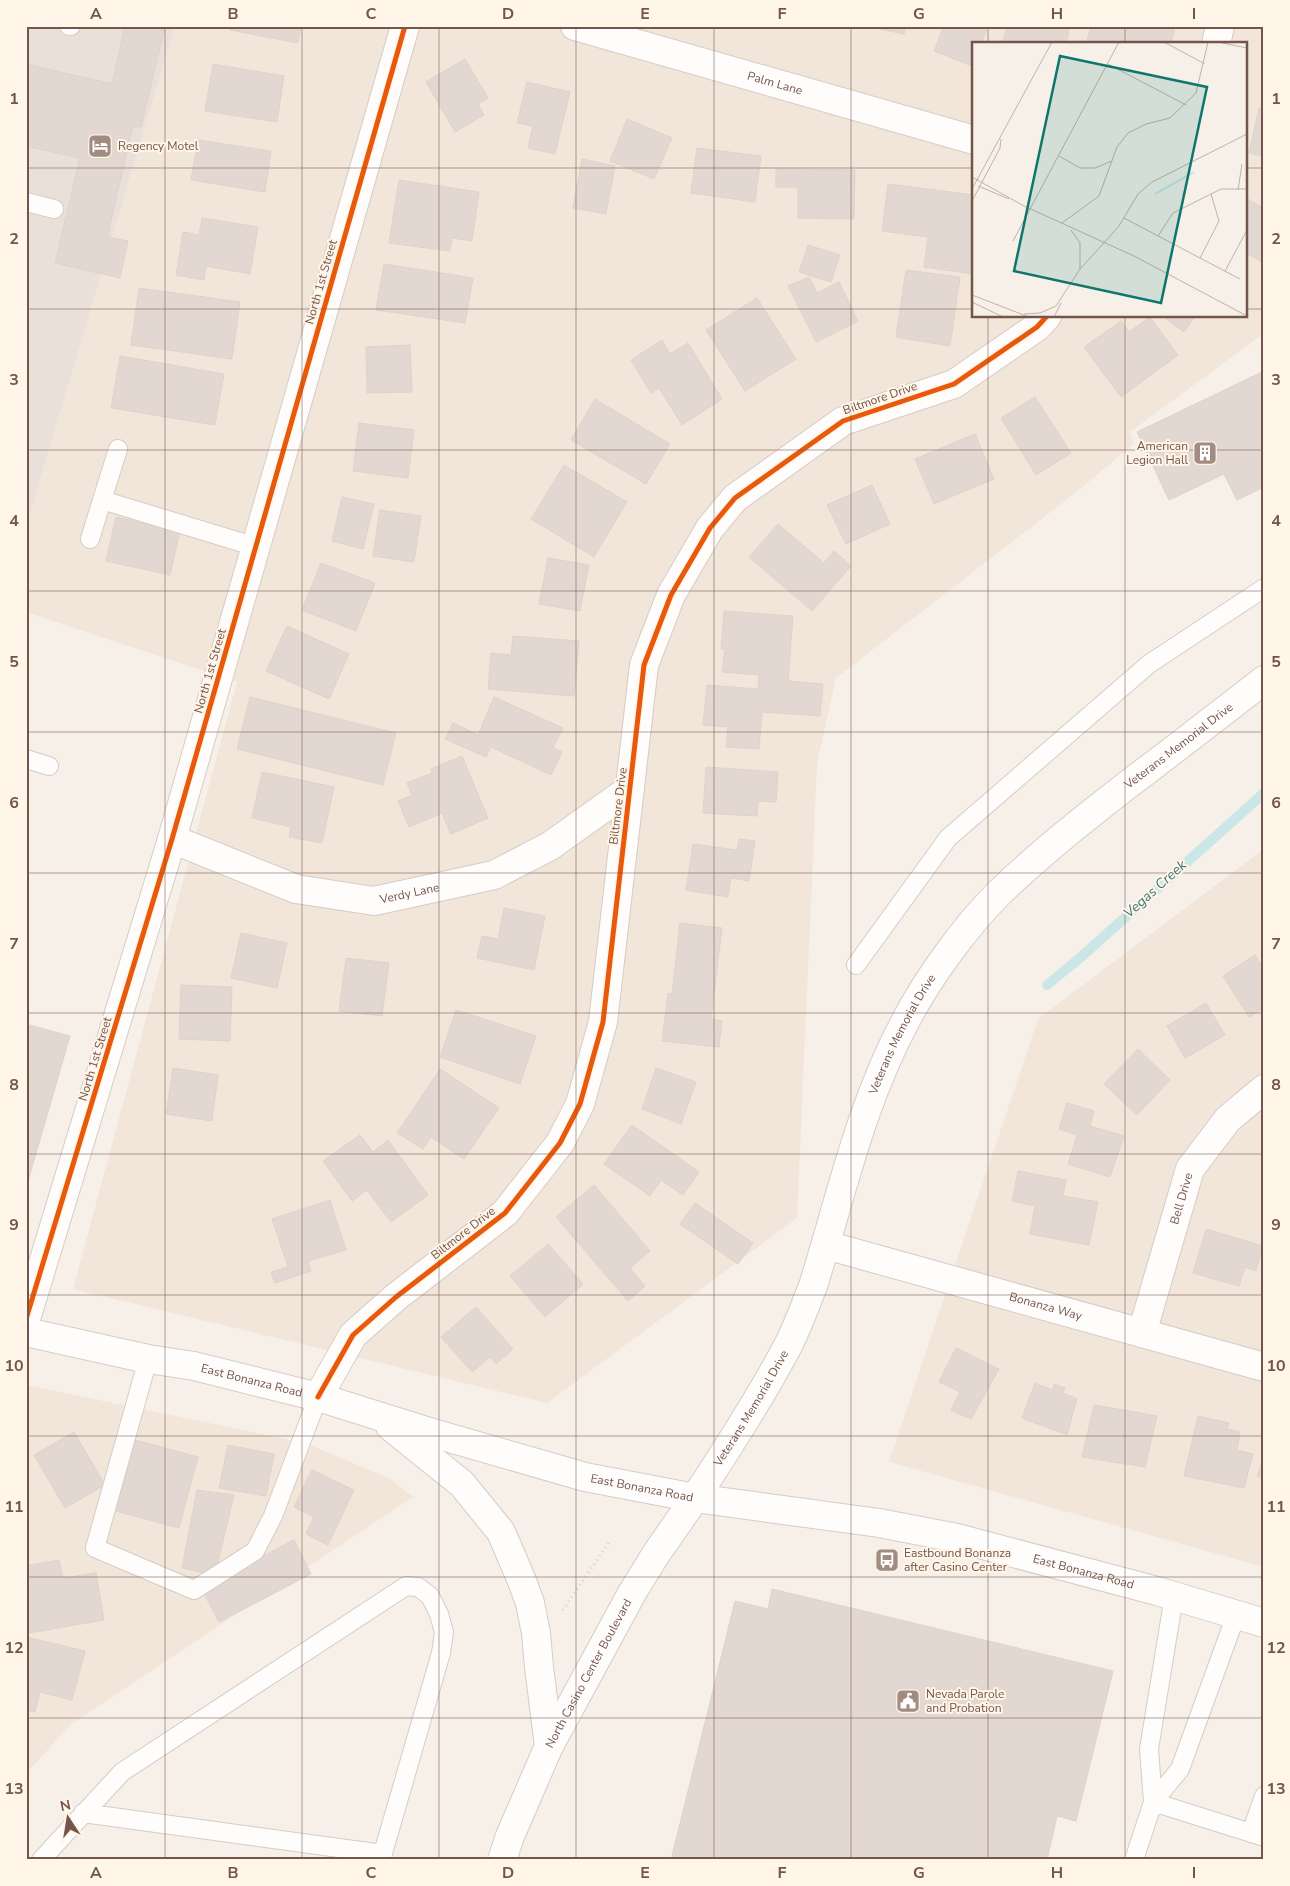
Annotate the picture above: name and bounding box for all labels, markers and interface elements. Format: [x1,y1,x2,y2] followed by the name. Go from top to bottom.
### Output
[90,3,102,25] text: A
[227,3,239,25] text: B
[366,3,377,25] text: C
[502,3,514,25] text: D
[640,3,650,25] text: E
[778,3,787,25] text: F
[913,3,925,25] text: G
[1051,3,1063,25] text: H
[1192,3,1196,25] text: I
[972,42,1248,318] inset map
[746,68,804,99] street label: Palm Lane
[9,88,19,110] text: 1
[1271,88,1281,110] text: 1
[87,133,113,159] hotel icon: Regency Motel
[118,138,199,154] place label: Regency Motel
[9,228,19,250] text: 2
[1271,228,1281,250] text: 2
[301,237,341,326] street label: North 1st Street
[9,369,19,391] text: 3
[1271,369,1281,391] text: 3
[841,378,919,418] street label: Biltmore Drive
[1126,438,1188,468] place label: American Legion Hall
[1192,440,1218,466] building icon: American Legion Hall
[9,510,19,532] text: 4
[1271,510,1281,532] text: 4
[190,626,230,715] street label: North 1st Street
[9,651,19,673] text: 5
[1271,651,1281,673] text: 5
[1120,699,1236,793] street label: Veterans Memorial Drive
[605,766,631,846] street label: Biltmore Drive
[9,792,19,814] text: 6
[1271,792,1281,814] text: 6
[1119,855,1191,922] water label: Vegas Creek
[377,879,441,908] street label: Verdy Lane
[9,933,19,955] text: 7
[1271,933,1281,955] text: 7
[865,971,939,1098] street label: Veterans Memorial Drive
[75,1014,116,1103] street label: North 1st Street
[9,1074,19,1096] text: 8
[1271,1074,1281,1096] text: 8
[1166,1171,1196,1226] street label: Bell Drive
[427,1203,499,1263] street label: Biltmore Drive
[9,1214,19,1236] text: 9
[1271,1214,1281,1236] text: 9
[1007,1288,1085,1324] street label: Bonanza Way
[709,1347,792,1470] street label: Veterans Memorial Drive
[4,1355,24,1377] text: 10
[1266,1355,1286,1377] text: 10
[199,1360,304,1401] street label: East Bonanza Road
[589,1470,695,1505] street label: East Bonanza Road
[4,1496,24,1518] text: 11
[1266,1496,1286,1518] text: 11
[904,1545,1011,1575] place label: Eastbound Bonanza after Casino Center
[874,1547,900,1573] bus stop icon: Eastbound Bonanza after Casino Center
[1031,1550,1136,1593] street label: East Bonanza Road
[541,1596,635,1751] street label: North Casino Center Boulevard
[4,1637,24,1659] text: 12
[1266,1637,1286,1659] text: 12
[926,1686,1004,1716] place label: Nevada Parole and Probation
[895,1688,921,1714] public building icon: Nevada Parole and Probation
[4,1778,24,1800] text: 13
[1266,1778,1286,1800] text: 13
[42,1794,92,1844] north arrow
[58,1795,73,1816] text: N
[90,1862,102,1884] text: A
[227,1862,239,1884] text: B
[366,1862,377,1884] text: C
[502,1862,514,1884] text: D
[640,1862,650,1884] text: E
[778,1862,787,1884] text: F
[913,1862,925,1884] text: G
[1051,1862,1063,1884] text: H
[1192,1862,1196,1884] text: I

